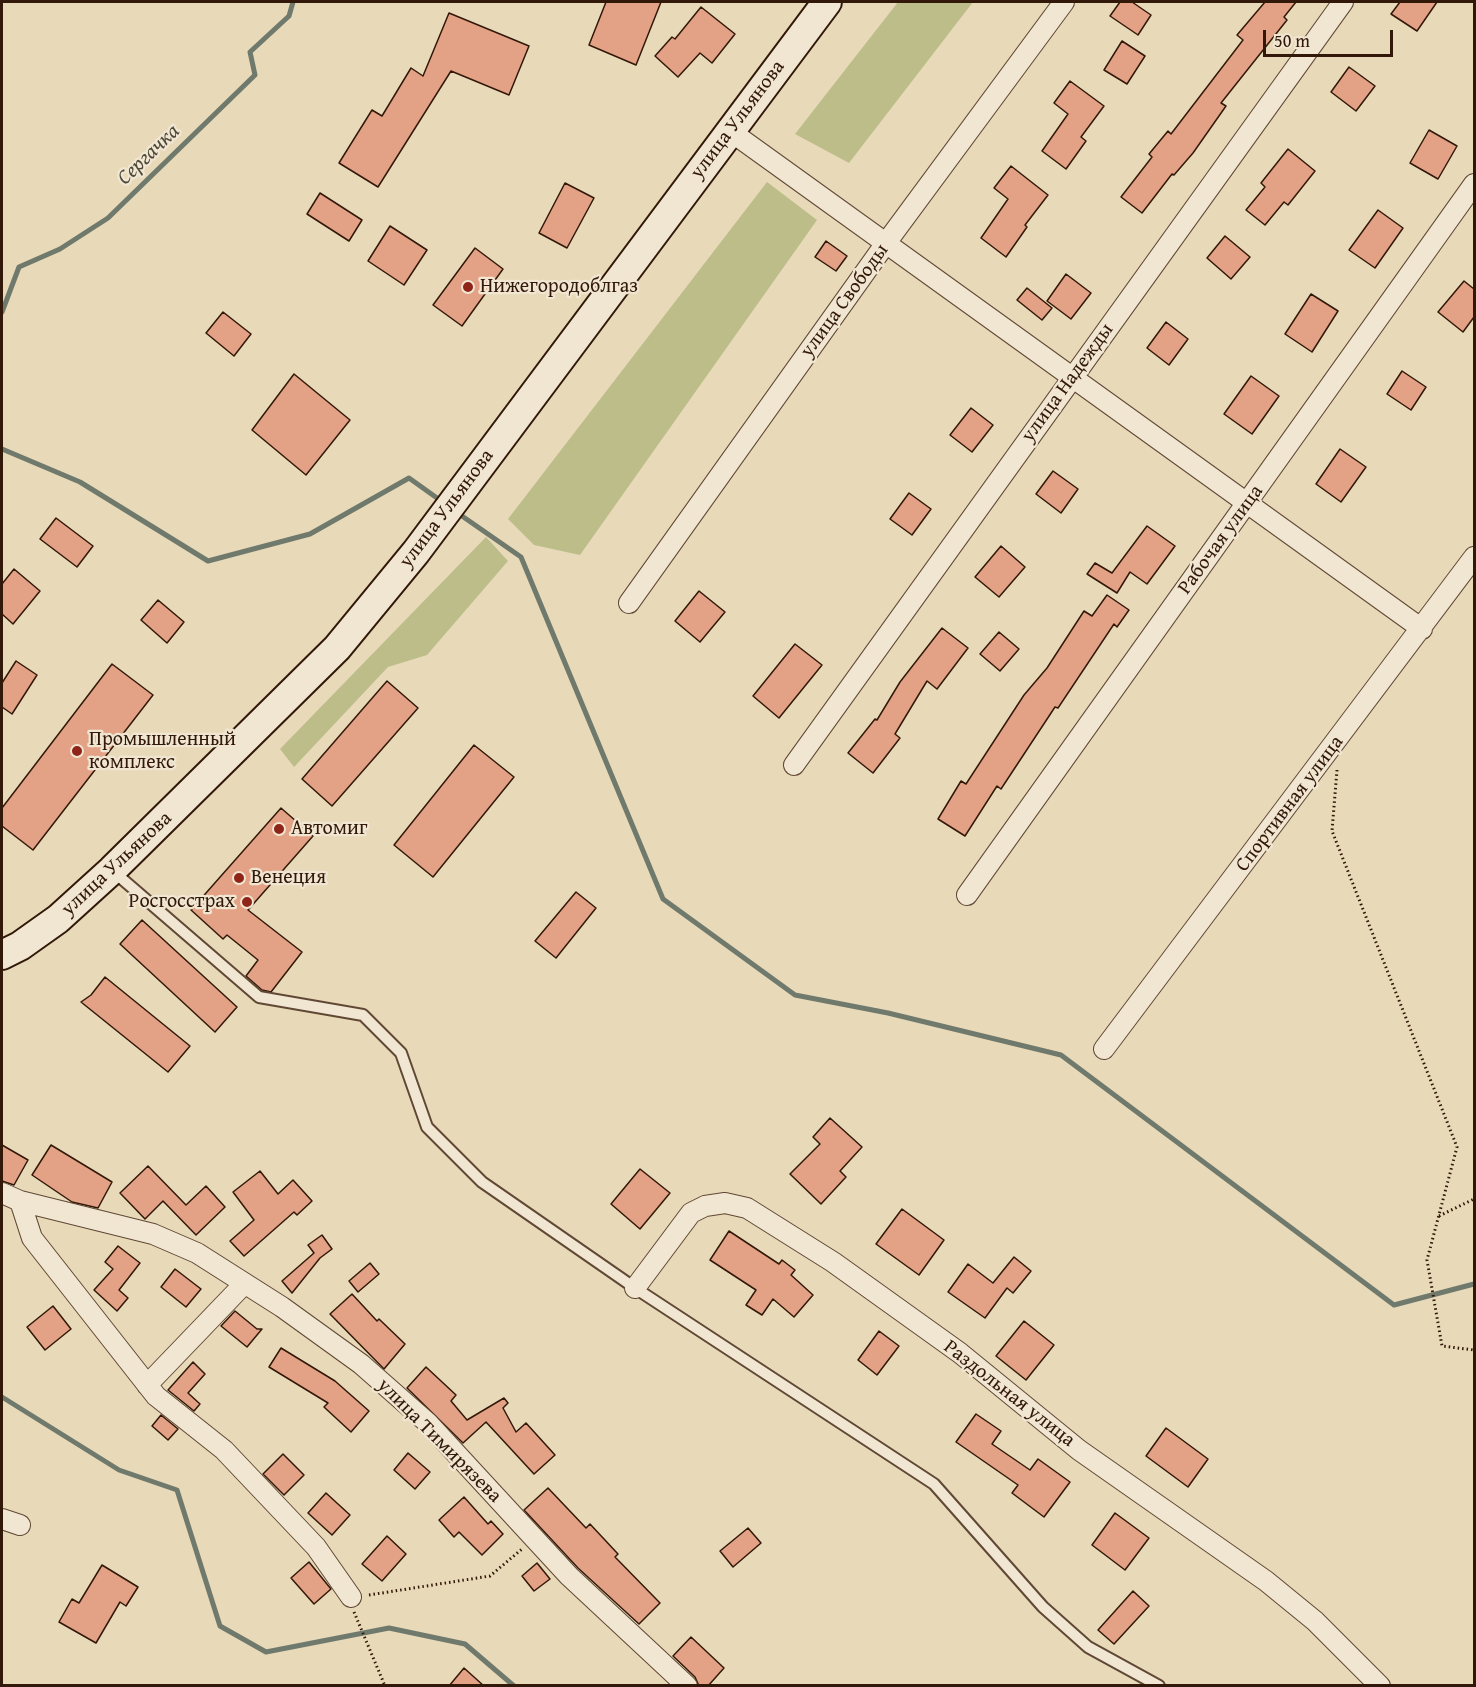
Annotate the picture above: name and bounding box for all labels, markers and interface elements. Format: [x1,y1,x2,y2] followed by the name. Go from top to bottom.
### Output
[1266,18,1396,56] scale bar
[1274,27,1310,54] text: 50 m
[686,56,790,184] street label: улица Ульянова
[113,119,185,191] water label: Сергачка
[796,240,894,362] street label: улица Свободы
[480,275,638,299] place label: Нижегородоблгаз
[461,280,475,294] marker: Нижегородоблгаз
[1017,319,1119,447] street label: улица Надежды
[395,445,499,573] street label: улица Ульянова
[1173,481,1269,599] street label: Рабочая улица
[89,728,236,775] place label: Промышленный комплекс
[1231,731,1349,877] street label: Спортивная улица
[70,744,84,758] marker: Промышленный комплекс
[57,807,177,921] street label: улица Ульянова
[291,817,367,841] place label: Автомиг
[272,822,286,836] marker: Автомиг
[251,866,326,890] place label: Венеция
[232,871,246,885] marker: Венеция
[129,890,235,914] place label: Росгосстрах
[240,895,254,909] marker: Росгосстрах
[939,1335,1079,1453] street label: Раздольная улица
[372,1374,506,1508] street label: улица Тимирязева

